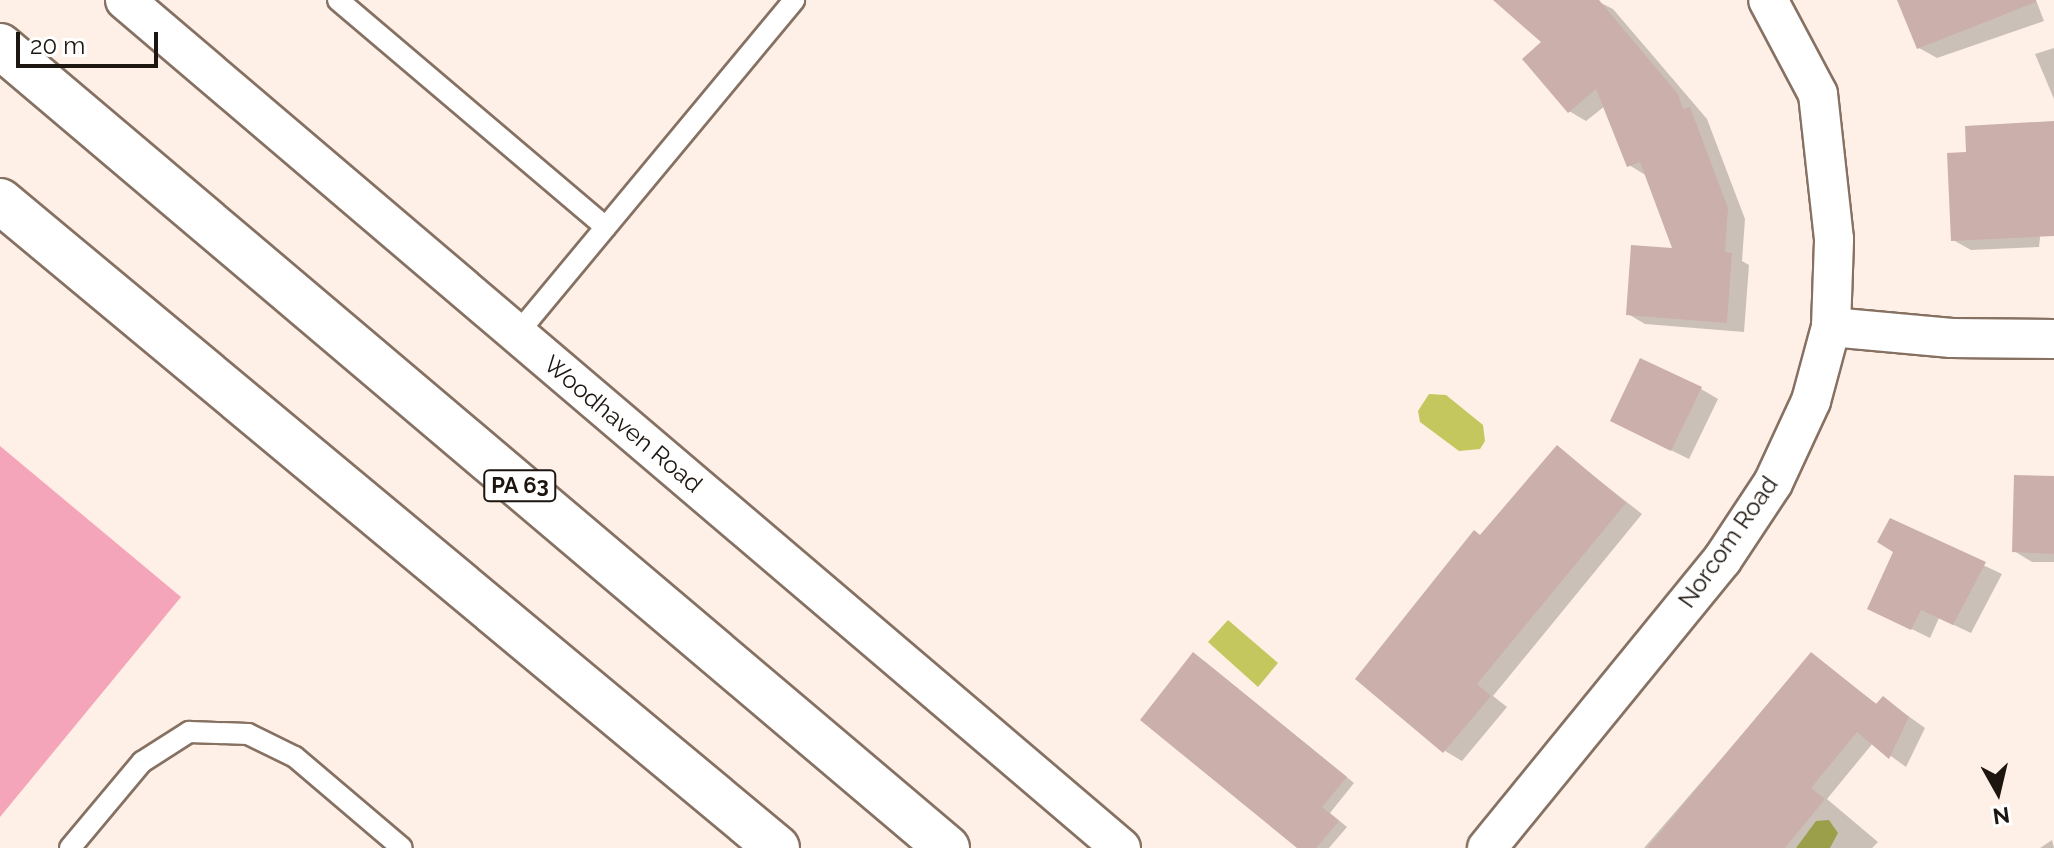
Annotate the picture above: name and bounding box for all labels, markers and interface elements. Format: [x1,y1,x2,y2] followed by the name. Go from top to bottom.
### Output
[20,16,162,66] scale bar
[30,31,85,60] text: 20 m
[538,349,708,499] street label: Woodhaven Road
[482,468,558,504] road number: PA 63
[1672,471,1784,613] street label: Norcom Road
[1958,752,2038,832] north arrow
[1991,802,2011,830] text: N

